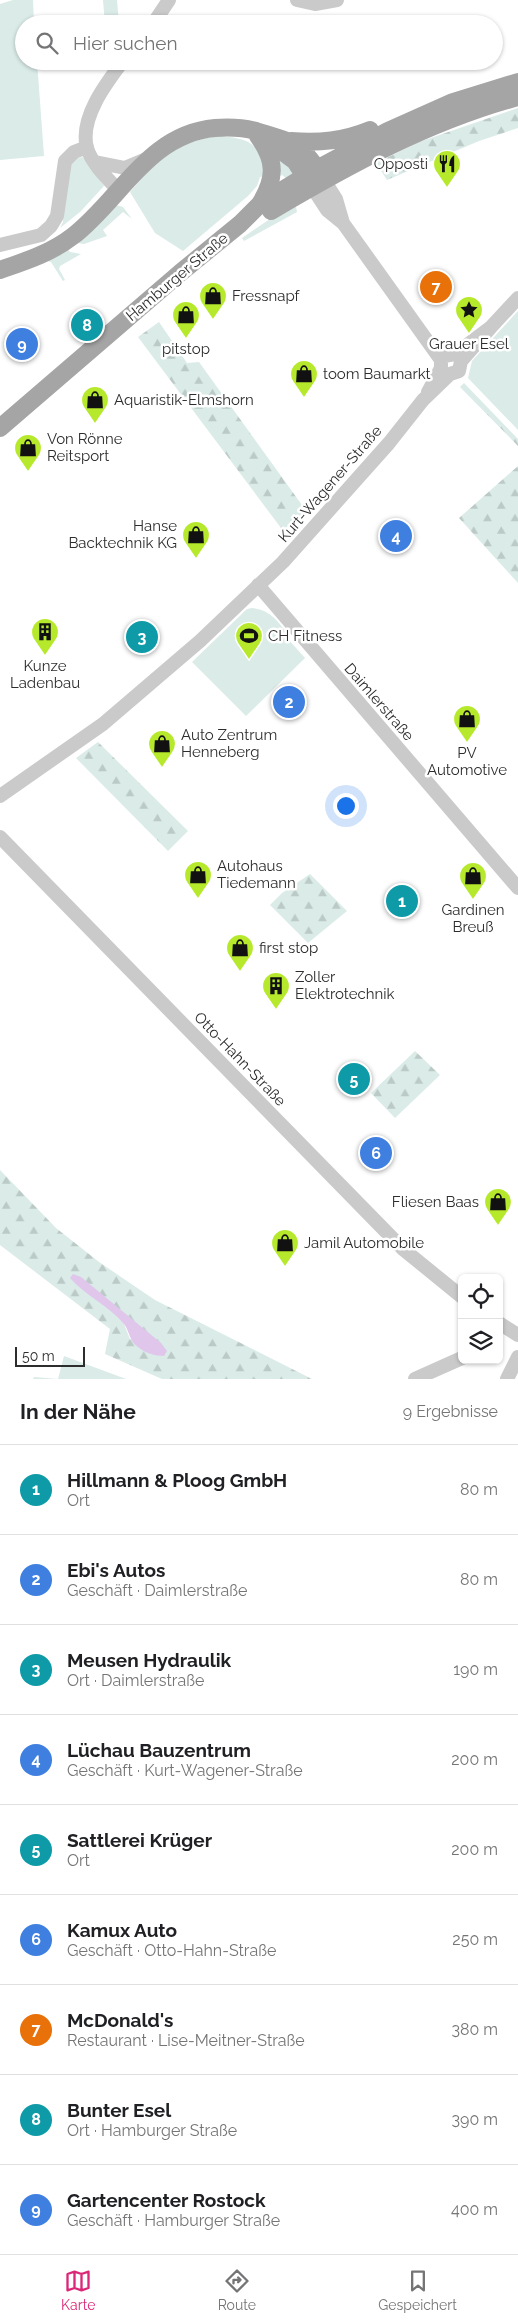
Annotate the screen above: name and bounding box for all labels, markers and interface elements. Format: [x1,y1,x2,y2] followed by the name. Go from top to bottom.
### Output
[15,15,503,70] search box
[33,29,61,57] icon: search
[73,32,178,54] text: Hier suchen
[432,149,462,188] restaurant icon: Opposti
[374,155,428,173] place label: Opposti
[122,229,232,325] street label: Hamburger Straße
[420,268,452,306] pin: 7
[198,281,228,320] shop icon: Fressnapf
[232,287,301,305] place label: Fressnapf
[454,295,484,334] place icon: Grauer Esel
[171,300,201,339] shop icon: pitstop
[71,306,103,344] pin: 8
[6,325,38,363] pin: 9
[429,335,510,353] place label: Grauer Esel
[162,340,210,358] place label: pitstop
[289,359,319,398] shop icon: toom Baumarkt
[323,365,431,383] place label: toom Baumarkt
[80,385,110,424] shop icon: Aquaristik-Elmshorn
[114,391,254,409] place label: Aquaristik-Elmshorn
[274,422,386,546] street label: Kurt-Wagener-Straße
[47,430,123,465] place label: Von Rönne Reitsport
[13,433,43,472] shop icon: Von Rönne Reitsport
[68,517,177,552] place label: Hanse Backtechnik KG
[380,517,412,555] pin: 4
[181,520,211,559] shop icon: Hanse Backtechnik KG
[30,617,60,656] building icon: Kunze Ladenbau
[126,618,158,656] pin: 3
[234,621,264,660] sports icon: CH Fitness
[268,627,342,645] place label: CH Fitness
[10,657,80,692] place label: Kunze Ladenbau
[340,660,418,745] street label: Daimlerstraße
[273,683,305,721] pin: 2
[452,704,482,743] shop icon: PV Automotive
[181,726,277,761] place label: Auto Zentrum Henneberg
[147,729,177,768] shop icon: Auto Zentrum Henneberg
[427,744,507,779] place label: PV Automotive
[333,793,359,819] your location
[217,857,296,892] place label: Autohaus Tiedemann
[183,860,213,899] shop icon: Autohaus Tiedemann
[458,861,488,900] shop icon: Gardinen Breuß
[386,882,418,920] pin: 1
[442,901,504,936] place label: Gardinen Breuß
[225,933,255,972] shop icon: first stop
[259,939,318,957] place label: first stop
[295,968,395,1003] place label: Zoller Elektrotechnik
[261,971,291,1010] building icon: Zoller Elektrotechnik
[190,1008,290,1110] street label: Otto-Hahn-Straße
[338,1060,370,1098] pin: 5
[360,1134,392,1172] pin: 6
[483,1187,513,1226] shop icon: Fliesen Baas
[392,1193,479,1211] place label: Fliesen Baas
[270,1228,300,1267] shop icon: Jamil Automobile
[304,1234,424,1252] place label: Jamil Automobile
[458,1274,503,1364] map controls
[458,1274,503,1319] button: locate
[458,1319,503,1364] button: layers
[15,1344,85,1367] scale bar
[22,1348,55,1364] text: 50 m
[20,1399,136,1424] text: In der Nähe
[403,1402,498,1421] text: 9 Ergebnisse
[67,1469,287,1491] text: Hillmann & Ploog GmbH
[32,1480,40,1499] text: 1
[460,1480,498,1499] text: 80 m
[67,1491,90,1510] text: Ort
[67,1559,165,1581] text: Ebi's Autos
[31,1570,41,1589] text: 2
[460,1570,498,1589] text: 80 m
[67,1581,247,1600] text: Geschäft · Daimlerstraße
[67,1649,231,1671] text: Meusen Hydraulik
[32,1660,40,1679] text: 3
[453,1660,498,1679] text: 190 m
[67,1671,204,1690] text: Ort · Daimlerstraße
[67,1739,251,1761] text: Lüchau Bauzentrum
[31,1750,41,1769] text: 4
[451,1750,498,1769] text: 200 m
[67,1761,303,1780] text: Geschäft · Kurt-Wagener-Straße
[67,1829,212,1851] text: Sattlerei Krüger
[32,1840,40,1859] text: 5
[451,1840,498,1859] text: 200 m
[67,1851,90,1870] text: Ort
[67,1919,177,1941] text: Kamux Auto
[31,1930,41,1949] text: 6
[452,1930,498,1949] text: 250 m
[67,1941,276,1960] text: Geschäft · Otto-Hahn-Straße
[67,2009,173,2031] text: McDonald's
[32,2020,40,2039] text: 7
[451,2020,498,2039] text: 380 m
[67,2031,305,2050] text: Restaurant · Lise-Meitner-Straße
[67,2099,171,2121] text: Bunter Esel
[31,2110,41,2129] text: 8
[452,2110,498,2129] text: 390 m
[67,2121,237,2140] text: Ort · Hamburger Straße
[67,2189,266,2211] text: Gartencenter Rostock
[31,2200,41,2219] text: 9
[451,2200,498,2219] text: 400 m
[67,2211,280,2230] text: Geschäft · Hamburger Straße
[61,2267,95,2313] tab: Karte
[218,2267,256,2313] tab: Route
[378,2267,457,2313] tab: Gespeichert

